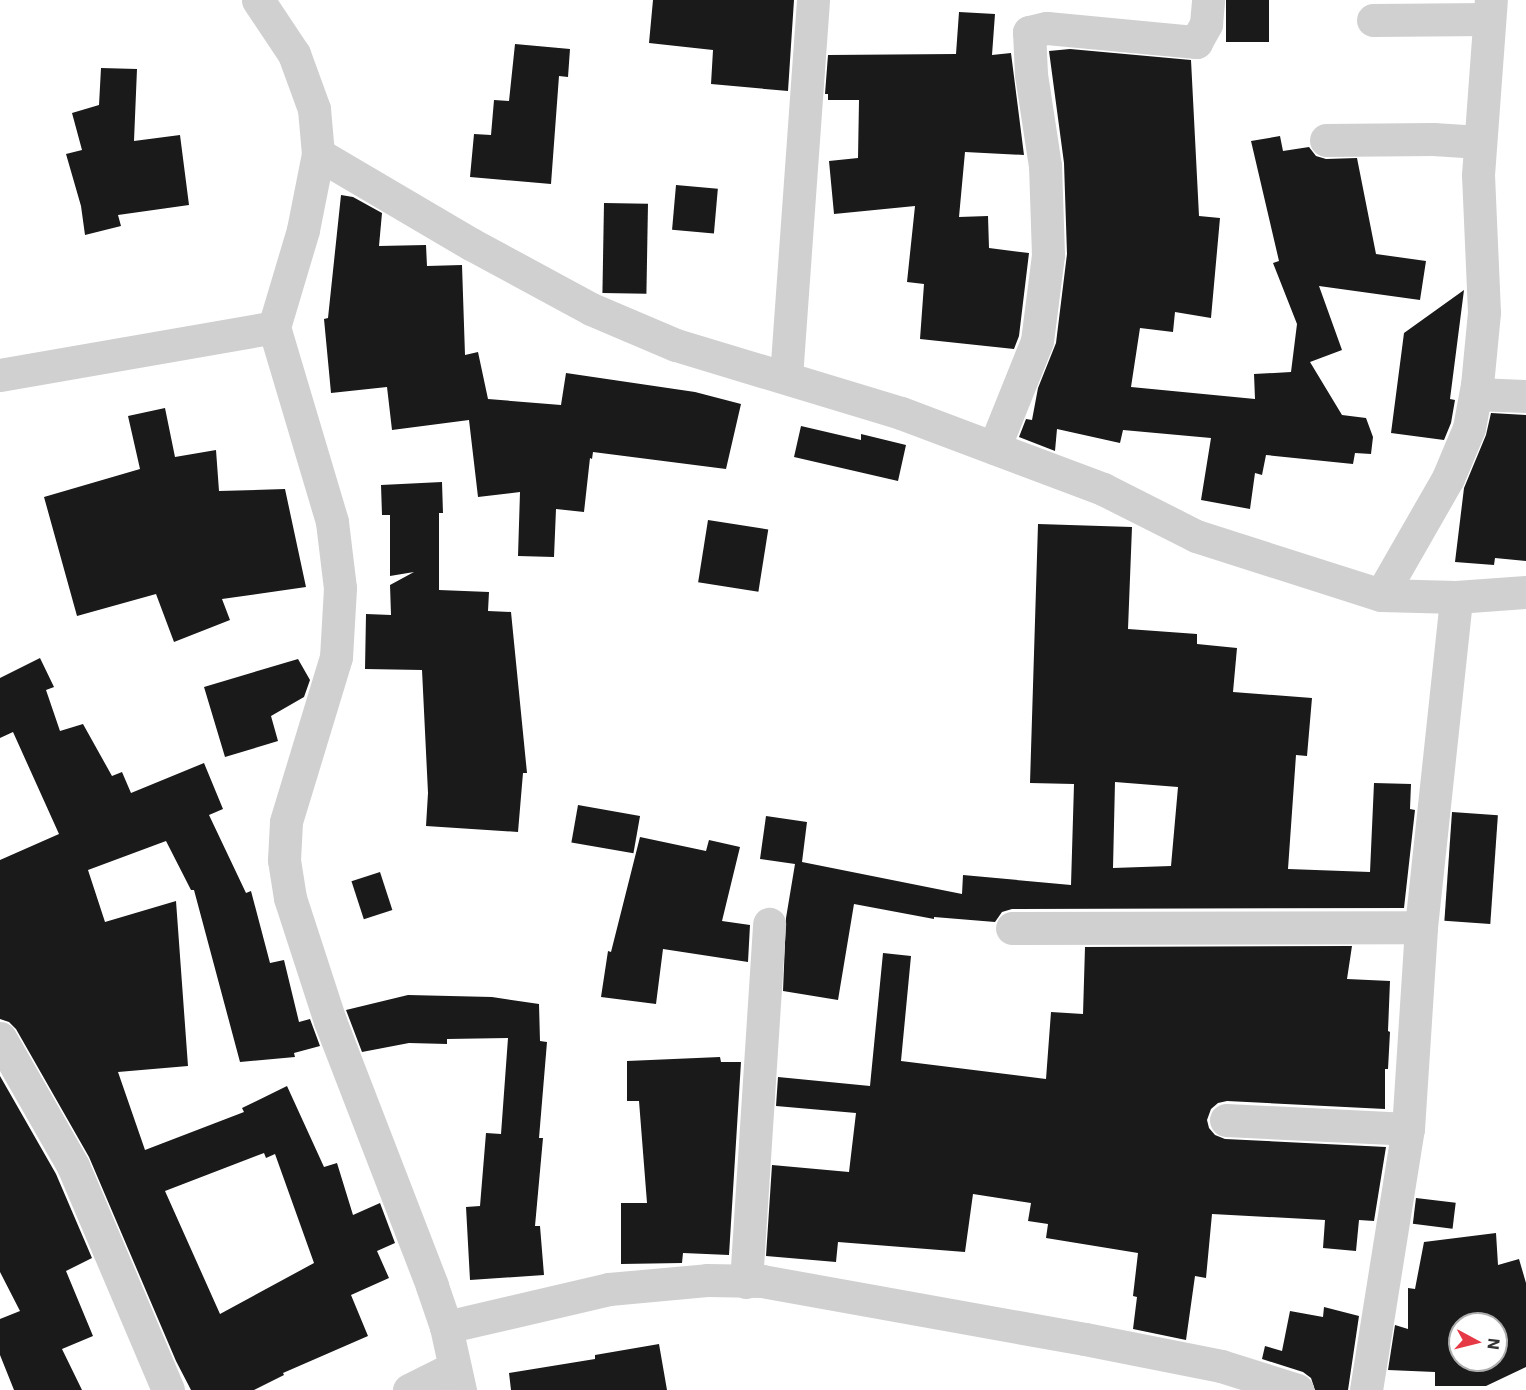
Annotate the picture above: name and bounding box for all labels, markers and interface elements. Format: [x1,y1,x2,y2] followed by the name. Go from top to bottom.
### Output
[1448,1312,1508,1372] north arrow
[1483,1337,1505,1351] text: N

